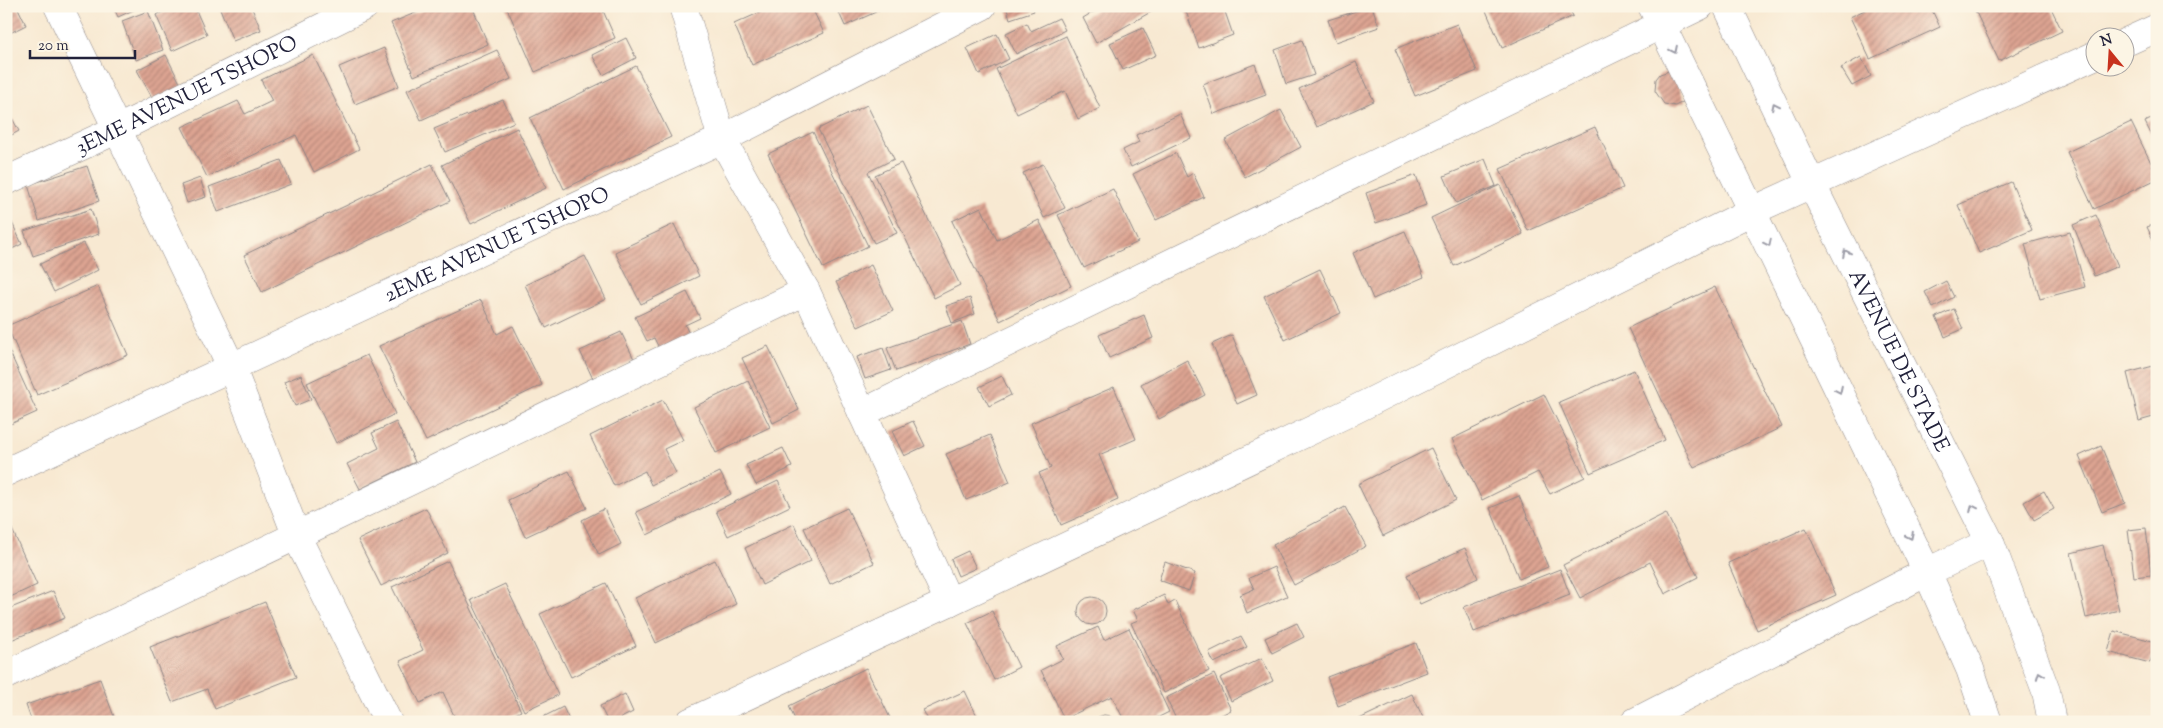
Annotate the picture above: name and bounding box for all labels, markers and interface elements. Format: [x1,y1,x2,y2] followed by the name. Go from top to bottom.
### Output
[30,28,135,60] scale bar
[2086,28,2136,78] north arrow
[71,29,303,164] street label: 3EME AVENUE TSHOPO
[2098,30,2115,53] text: N
[38,36,69,57] text: 20 m
[1667,45,1678,54] one-way arrow
[1771,103,1781,112] one-way arrow
[380,180,615,311] street label: 2EME AVENUE TSHOPO
[1762,238,1772,247] one-way arrow
[1842,249,1852,258] one-way arrow
[1839,265,1956,458] street label: AVENUE DE STADE
[1833,384,1843,393] one-way arrow
[1969,504,1979,513] one-way arrow
[1904,531,1914,540] one-way arrow
[2036,671,2046,679] one-way arrow

